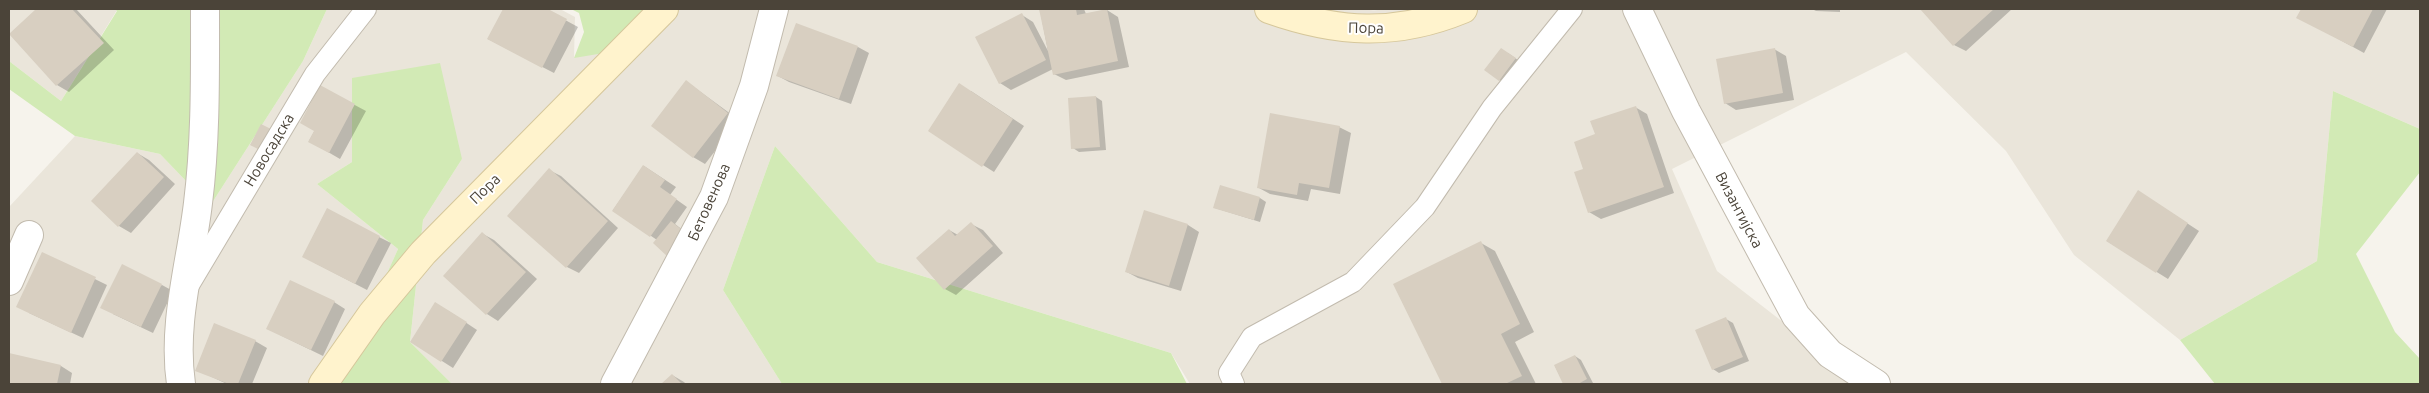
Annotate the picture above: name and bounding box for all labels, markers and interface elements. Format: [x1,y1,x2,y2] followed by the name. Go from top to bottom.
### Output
[1348,19,1384,37] street label: Пора
[240,110,298,190] street label: Новосадска
[684,160,734,244] street label: Бетовенова
[1711,169,1767,251] street label: Византијска
[466,170,504,208] street label: Пора

